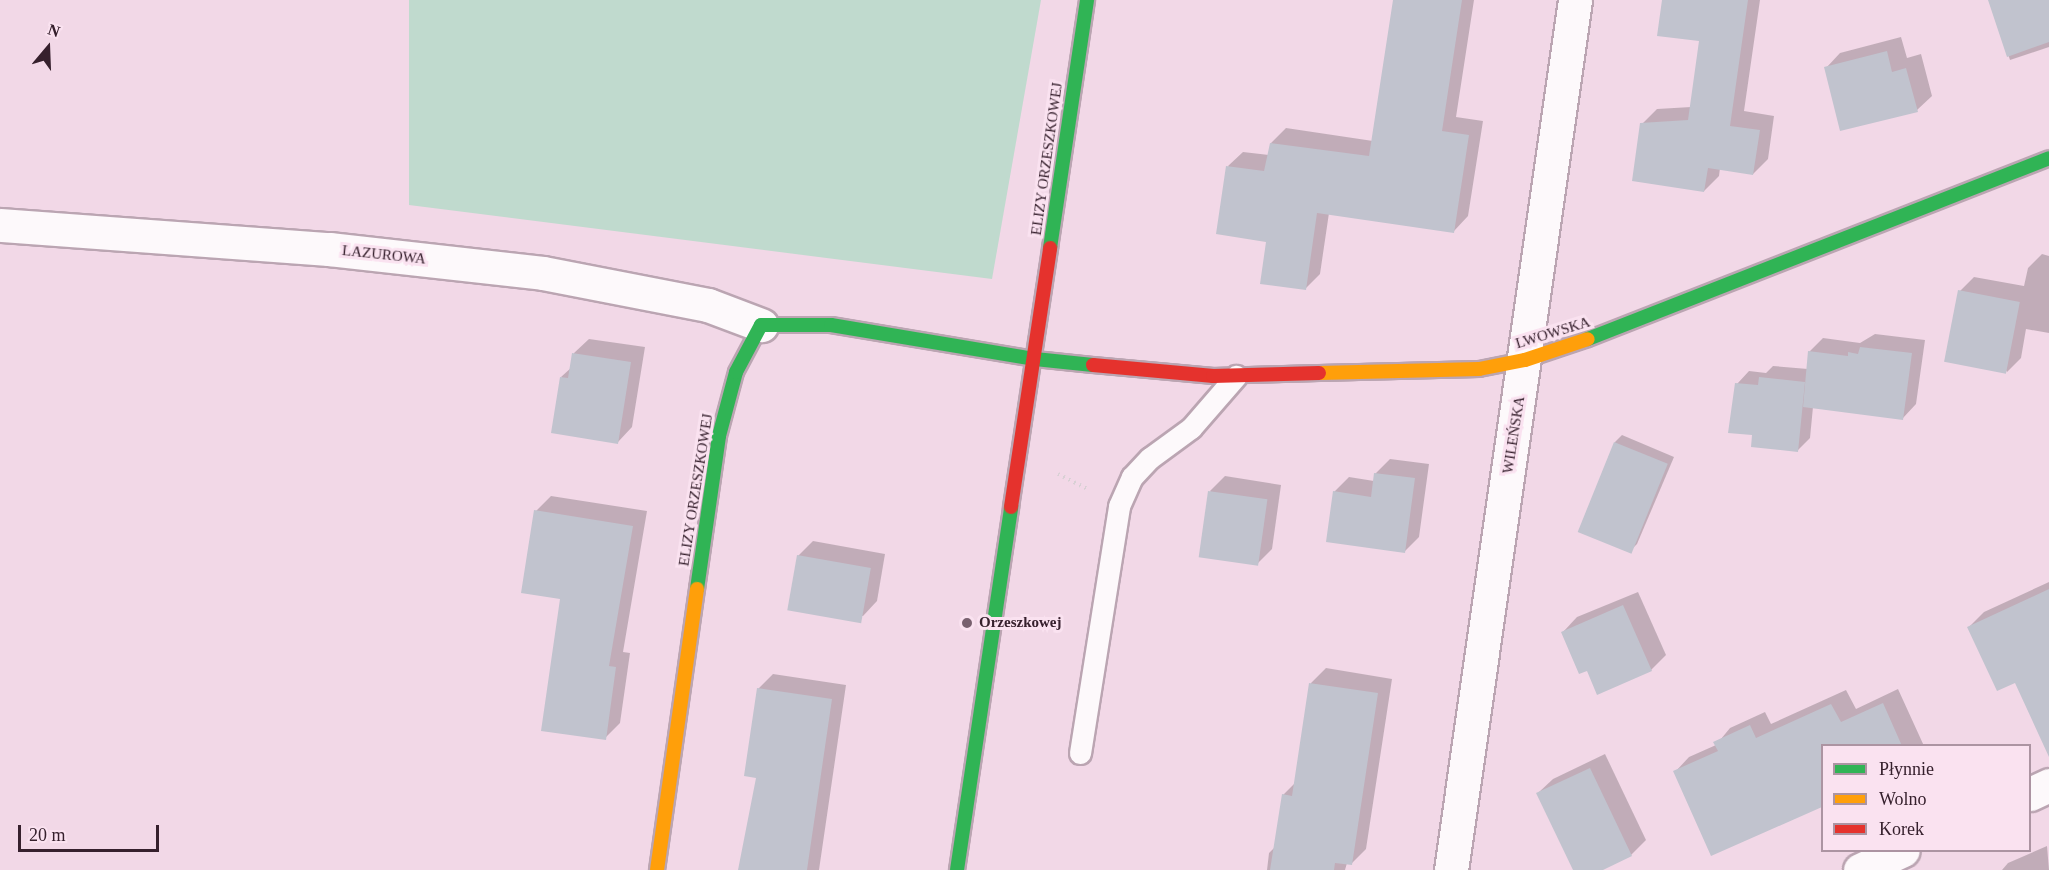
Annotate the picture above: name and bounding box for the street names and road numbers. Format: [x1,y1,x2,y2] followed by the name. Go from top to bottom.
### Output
[1027,81,1067,237] street label: ELIZY ORZESZKOWEJ
[341,242,427,268] street label: LAZUROWA
[1513,313,1593,353] street label: LWOWSKA
[1499,395,1529,475] street label: WILEŃSKA
[675,412,717,568] street label: ELIZY ORZESZKOWEJ

